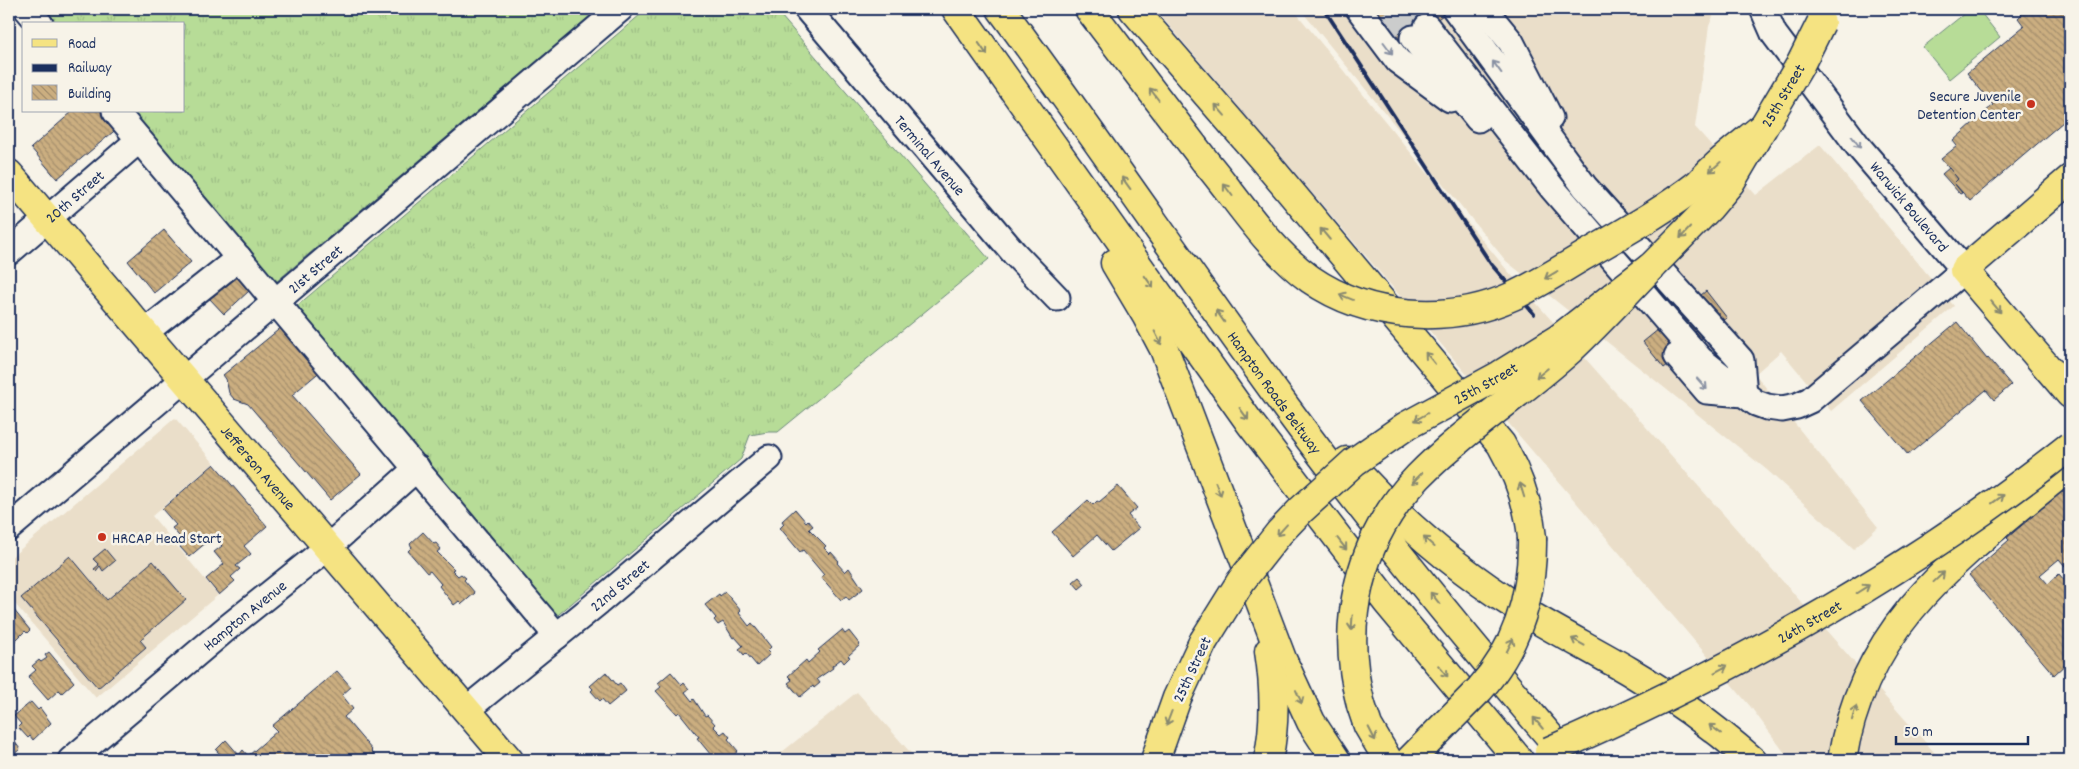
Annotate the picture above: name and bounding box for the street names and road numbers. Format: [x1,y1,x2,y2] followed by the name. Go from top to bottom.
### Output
[1756,60,1812,133] street label: 25th Street
[888,111,970,202] street label: Terminal Avenue
[1863,157,1953,258] street label: Warwick Boulevard
[41,166,110,230] street label: 20th Street
[284,240,349,300] street label: 21st Street
[1220,327,1326,460] street label: Hampton Roads Beltway
[1450,358,1523,412] street label: 25th Street
[214,421,300,516] street label: Jefferson Avenue
[586,555,656,618] street label: 22nd Street
[199,576,292,658] street label: Hampton Avenue
[1774,596,1847,651] street label: 26th Street
[1168,633,1219,707] street label: 25th Street

